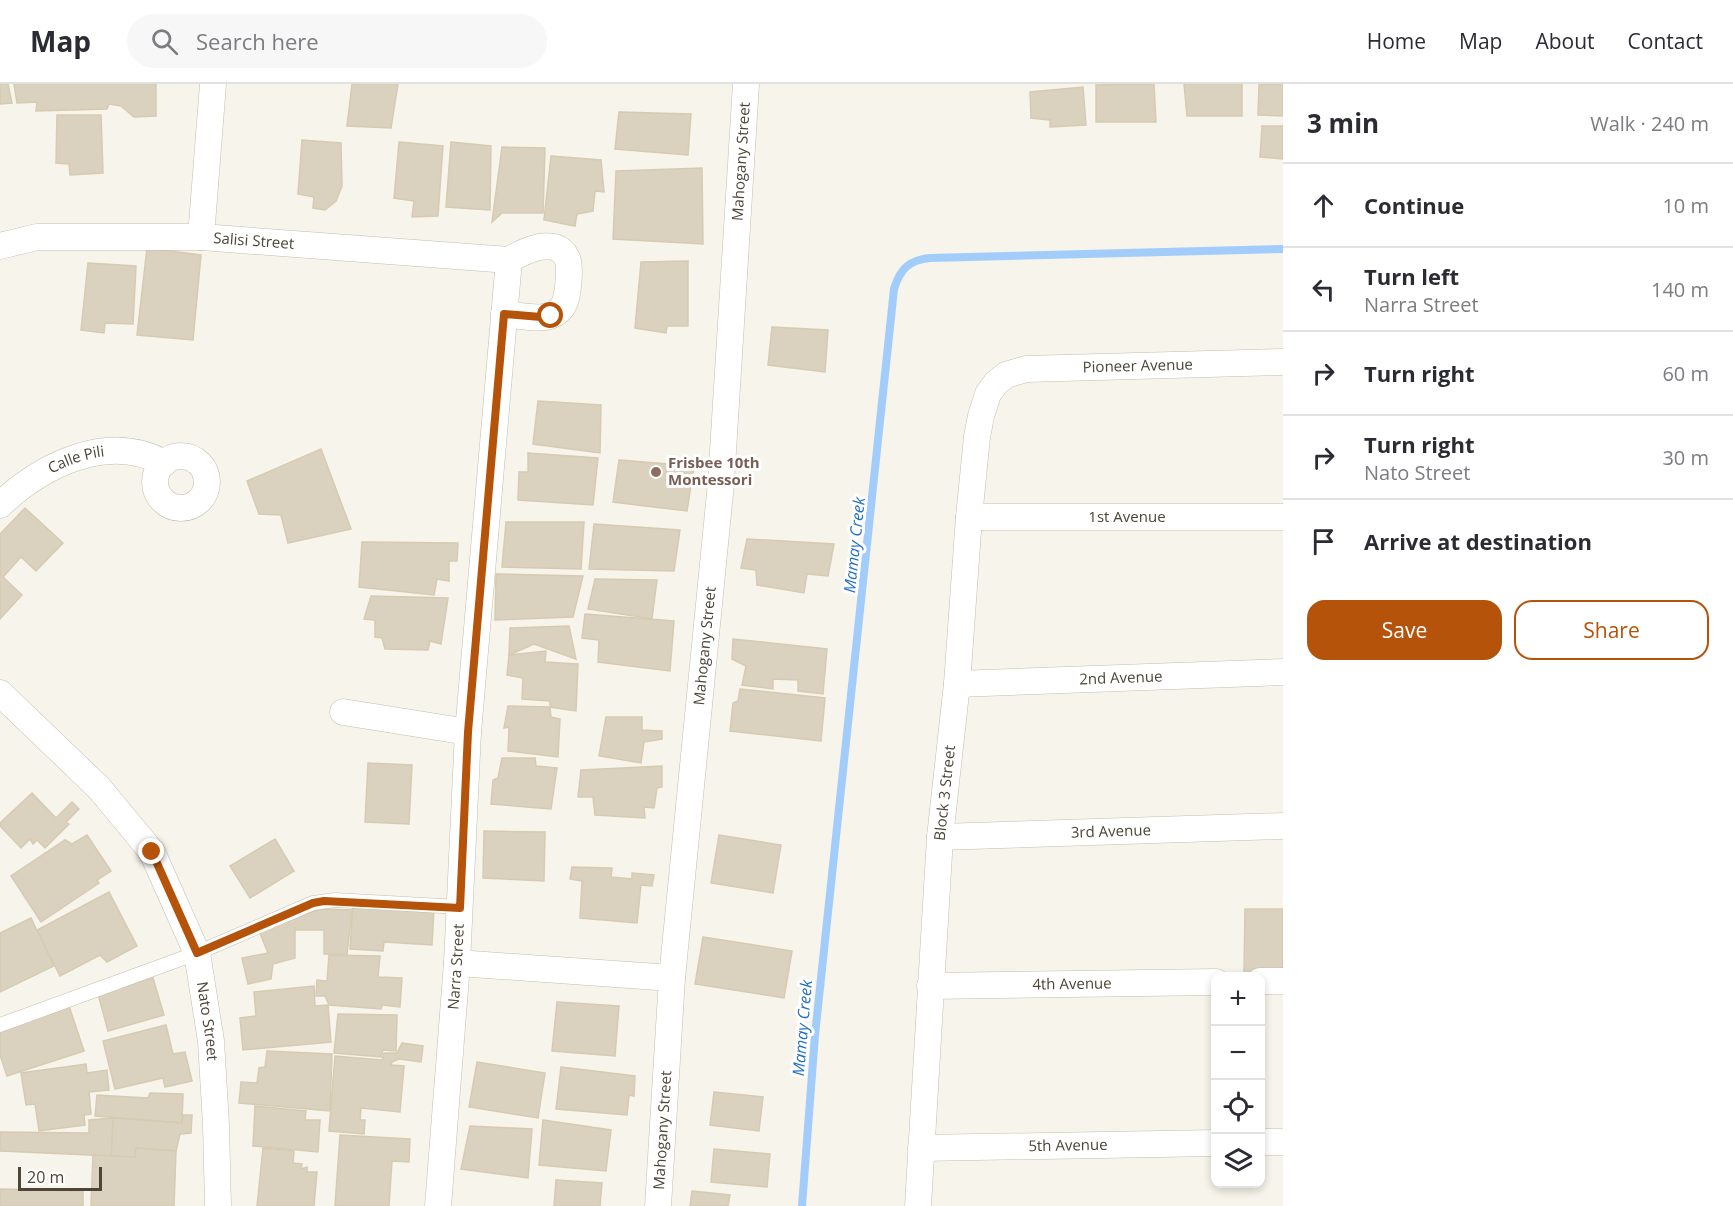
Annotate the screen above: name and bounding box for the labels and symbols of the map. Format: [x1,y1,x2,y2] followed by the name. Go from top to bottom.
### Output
[726,101,754,222] street label: Mahogany Street
[213,227,295,253] street label: Salisi Street
[537,302,563,328] route start
[1082,353,1193,376] street label: Pioneer Avenue
[44,440,105,477] street label: Calle Pili
[668,452,760,489] place label: Frisbee 10th Montessori
[649,465,663,479] marker: Frisbee 10th Montessori
[838,495,870,594] water label: Mamay Creek
[1088,506,1166,526] street label: 1st Avenue
[688,586,720,706] street label: Mahogany Street
[1079,665,1163,688] street label: 2nd Avenue
[929,744,959,842] street label: Block 3 Street
[1071,819,1151,842] street label: 3rd Avenue
[138,838,164,864] route end
[442,923,468,1010] street label: Narra Street
[1032,972,1112,994] street label: 4th Avenue
[787,978,817,1077] water label: Mamay Creek
[193,980,223,1061] street label: Nato Street
[648,1070,675,1190] street label: Mahogany Street
[1028,1134,1108,1155] street label: 5th Avenue
[18,1164,102,1192] scale bar

